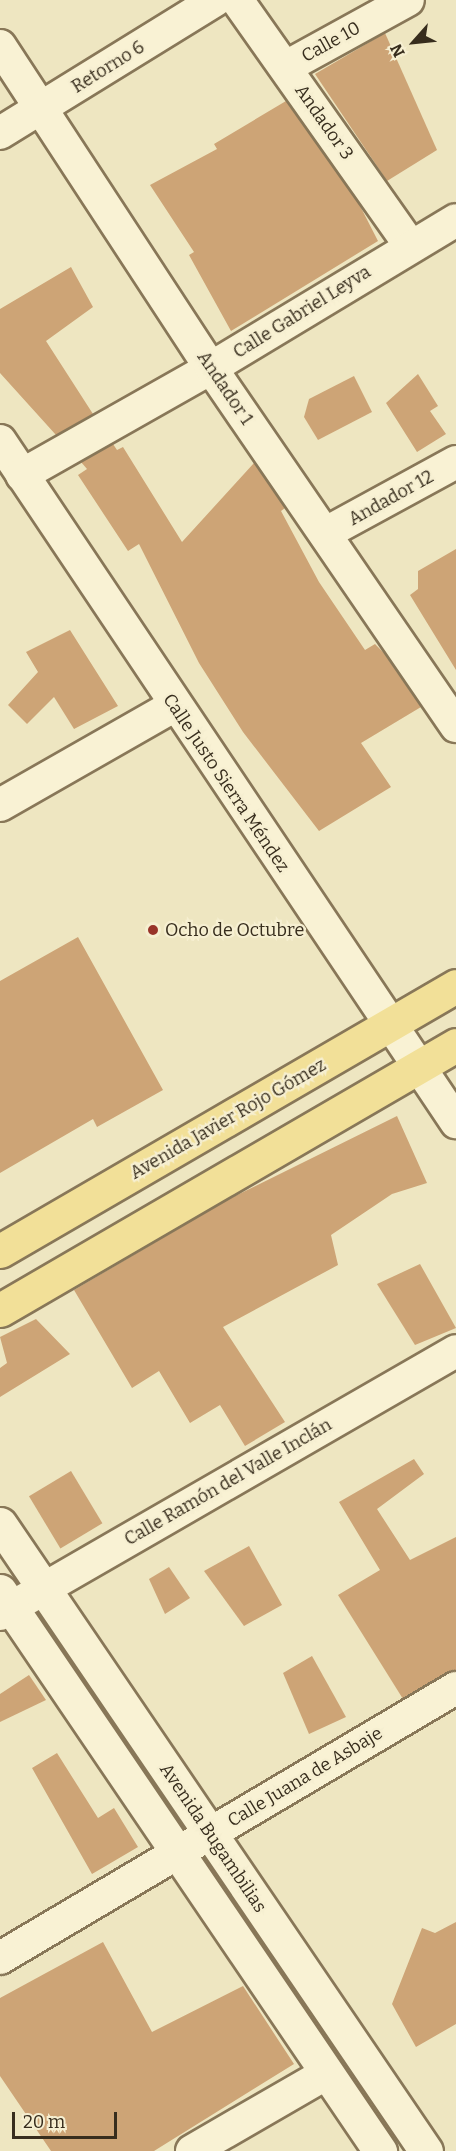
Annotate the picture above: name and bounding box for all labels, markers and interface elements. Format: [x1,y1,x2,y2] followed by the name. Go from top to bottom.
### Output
[384,12,444,72] north arrow
[298,17,364,67] street label: Calle 10
[68,36,148,98] street label: Retorno 6
[386,41,409,60] text: N
[290,80,358,164] street label: Andador 3
[229,261,375,363] street label: Calle Gabriel Leyva
[193,347,257,429] street label: Andador 1
[345,466,437,530] street label: Andador 12
[158,690,294,876] street label: Calle Justo Sierra Méndez
[165,919,304,941] place label: Ocho de Octubre
[146,923,160,937] marker: Ocho de Octubre
[126,1054,330,1184] street label: Avenida Javier Rojo Gómez
[121,1414,335,1550] street label: Calle Ramón del Valle Inclán
[224,1722,386,1832] street label: Calle Juana de Asbaje
[155,1759,271,1917] street label: Avenida Bugambilias
[15,2100,120,2138] scale bar
[23,2111,65,2133] text: 20 m

